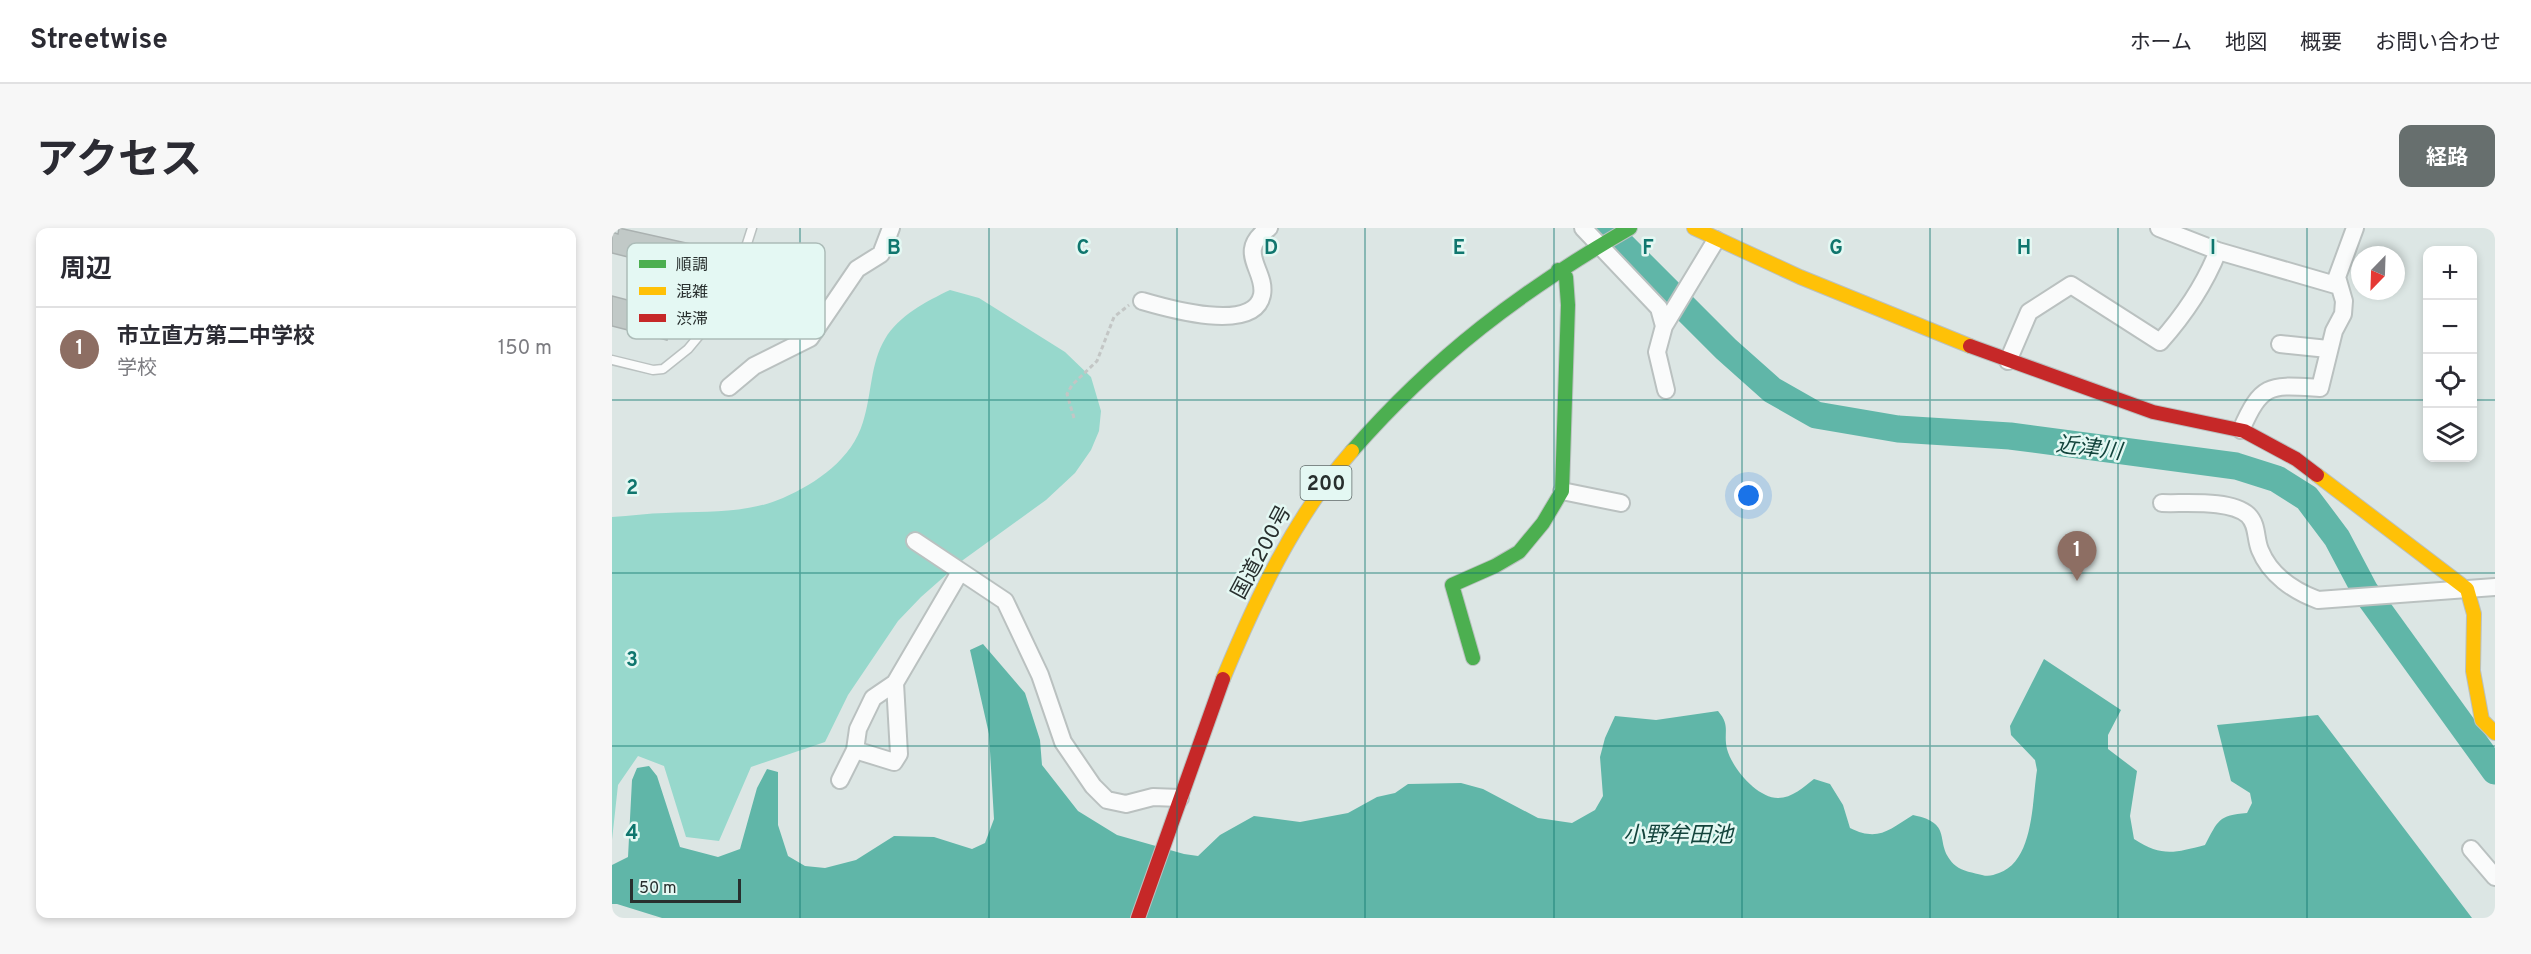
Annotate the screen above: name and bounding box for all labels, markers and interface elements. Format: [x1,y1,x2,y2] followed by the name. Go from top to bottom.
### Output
[30,23,168,59] text: Streetwise
[2130,30,2192,57] text: ホーム
[2225,30,2267,57] text: 地図
[2300,30,2342,57] text: 概要
[2375,30,2501,57] text: お問い合わせ
[2399,125,2495,187] button: 経路
[36,136,202,189] text: アクセス
[887,236,901,262] text: B
[1077,236,1089,262] text: C
[1264,236,1278,262] text: D
[1453,236,1465,262] text: E
[1642,236,1654,262] text: F
[1829,236,1843,262] text: G
[2017,236,2031,262] text: H
[2210,236,2216,262] text: I
[627,243,825,339] legend
[2351,246,2405,300] north arrow
[2423,246,2477,462] map controls
[2423,246,2477,300] button: +
[60,254,112,287] text: 周辺
[676,256,708,276] text: 順調
[676,283,708,303] text: 混雑
[2423,300,2477,354] button: −
[676,310,708,330] text: 渋滞
[117,324,315,351] text: 市立直方第二中学校
[76,336,84,362] text: 1
[498,336,552,362] text: 150 m
[2423,354,2477,408] button: locate
[117,356,157,382] text: 学校
[2423,408,2477,462] button: layers
[2054,432,2125,467] water label: 近津川
[1300,466,1352,500] road number: 200
[626,476,638,502] text: 2
[1734,481,1763,510] your location
[1226,501,1298,604] street label: 国道200号
[2058,532,2096,581] pin: 1
[626,648,638,674] text: 3
[626,821,638,847] text: 4
[1623,823,1735,850] water label: 小野牟田池
[630,876,741,904] scale bar
[639,879,677,899] text: 50 m

